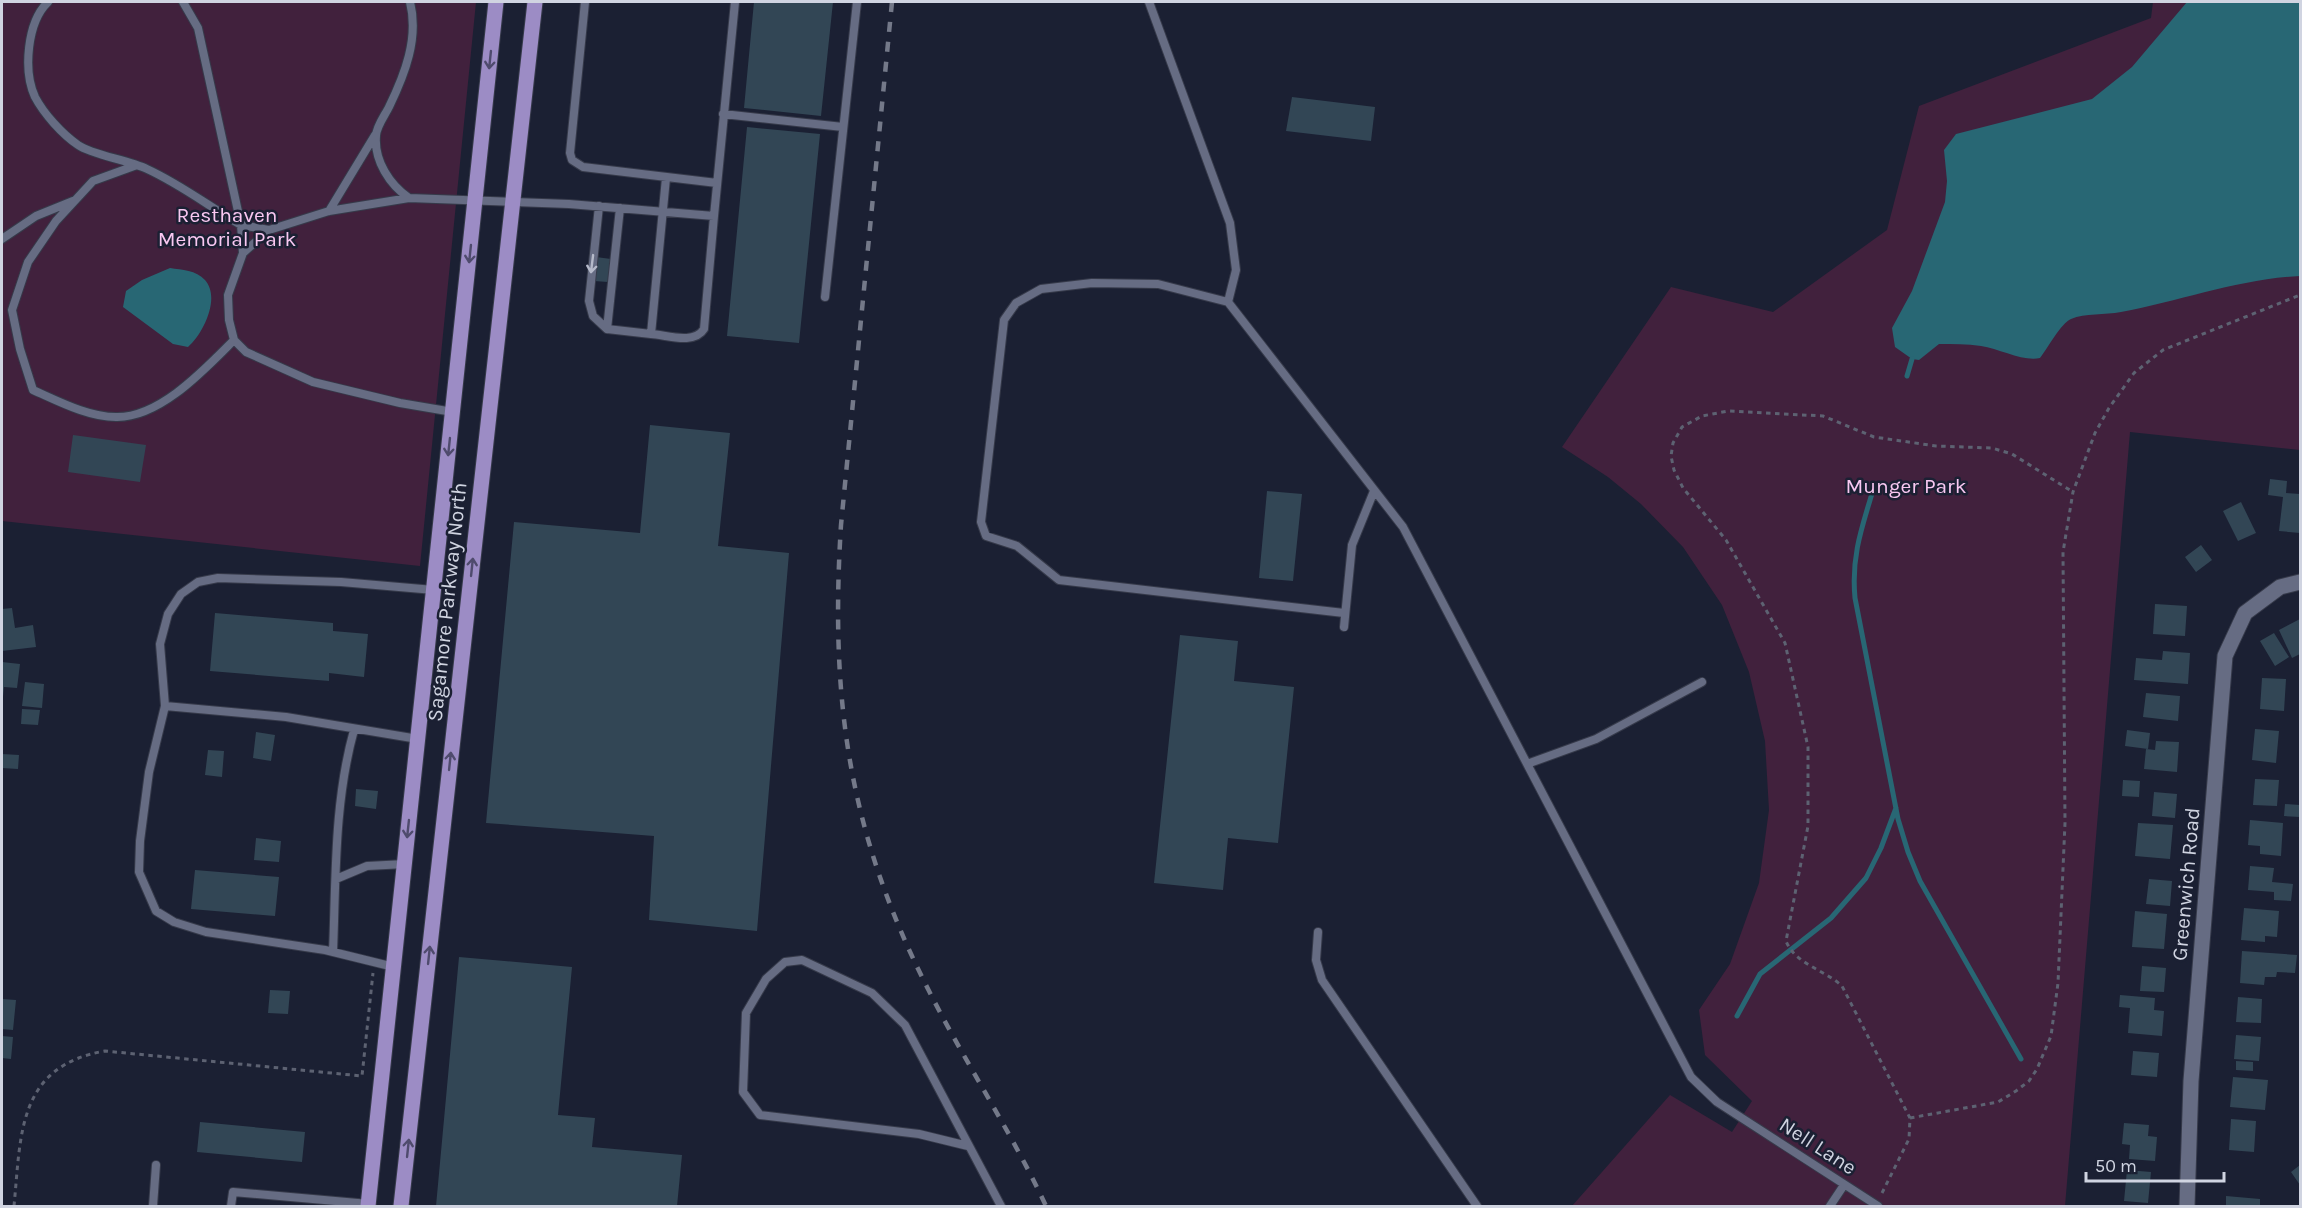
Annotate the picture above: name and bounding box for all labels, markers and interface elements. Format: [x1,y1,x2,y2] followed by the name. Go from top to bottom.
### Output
[484,49,495,69] one-way arrow
[158,203,296,251] park label: Resthaven Memorial Park
[464,243,475,263] one-way arrow
[586,254,597,274] one-way arrow
[443,437,454,457] one-way arrow
[1845,474,1967,498] park label: Munger Park
[423,481,471,723] street label: Sagamore Parkway North
[466,557,477,577] one-way arrow
[445,751,456,771] one-way arrow
[2167,806,2205,962] street label: Greenwich Road
[402,819,413,839] one-way arrow
[424,945,435,965] one-way arrow
[1775,1112,1861,1180] street label: Nell Lane
[402,1139,413,1159] one-way arrow
[2086,1145,2224,1183] scale bar
[2095,1155,2137,1177] text: 50 m

